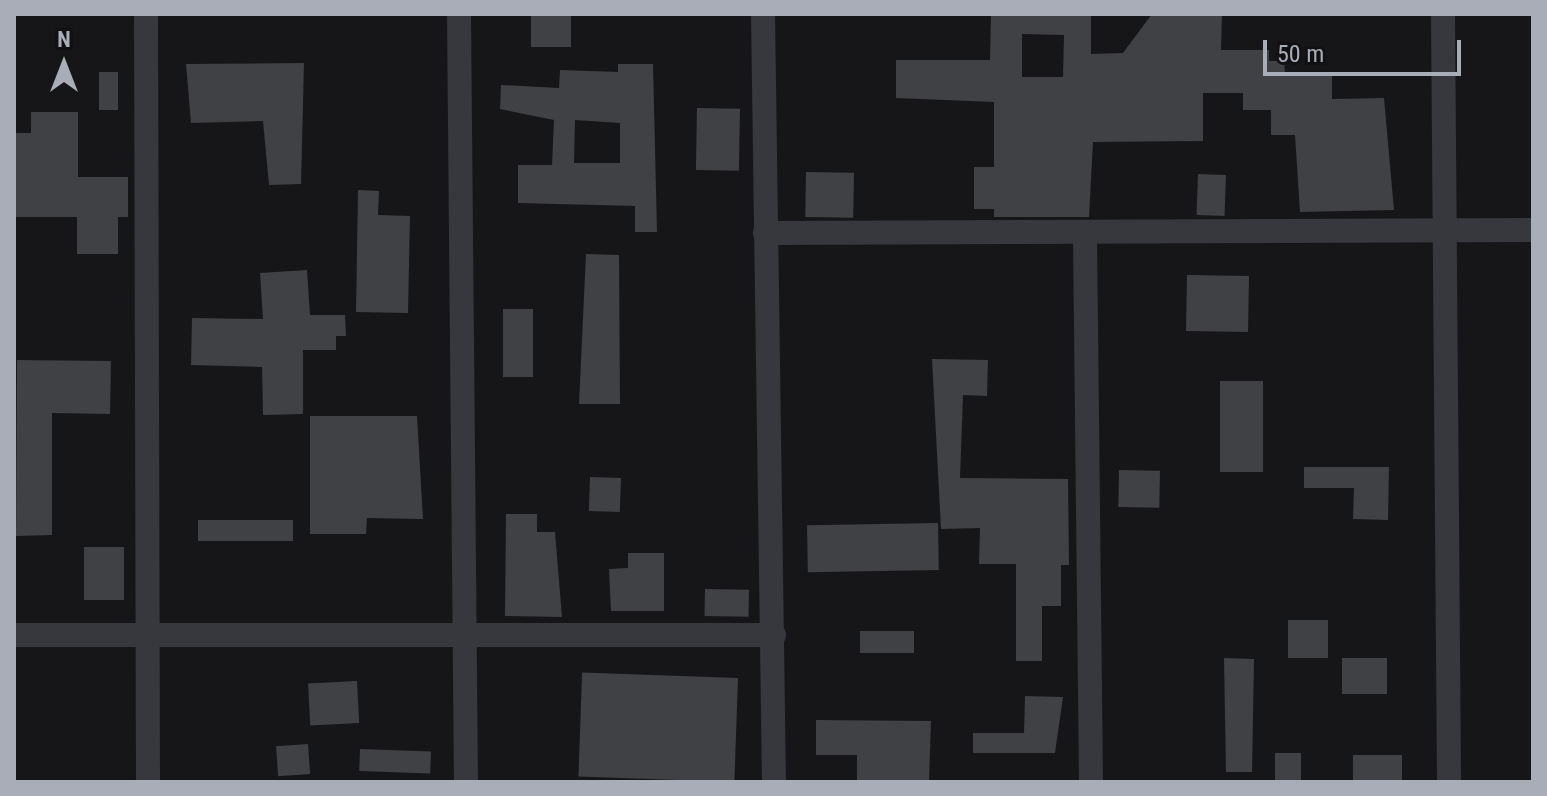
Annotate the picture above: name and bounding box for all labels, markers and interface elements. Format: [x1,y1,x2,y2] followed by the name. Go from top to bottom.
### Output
[24,24,104,104] north arrow
[1267,24,1465,74] scale bar
[57,27,71,52] text: N
[1277,40,1324,68] text: 50 m

